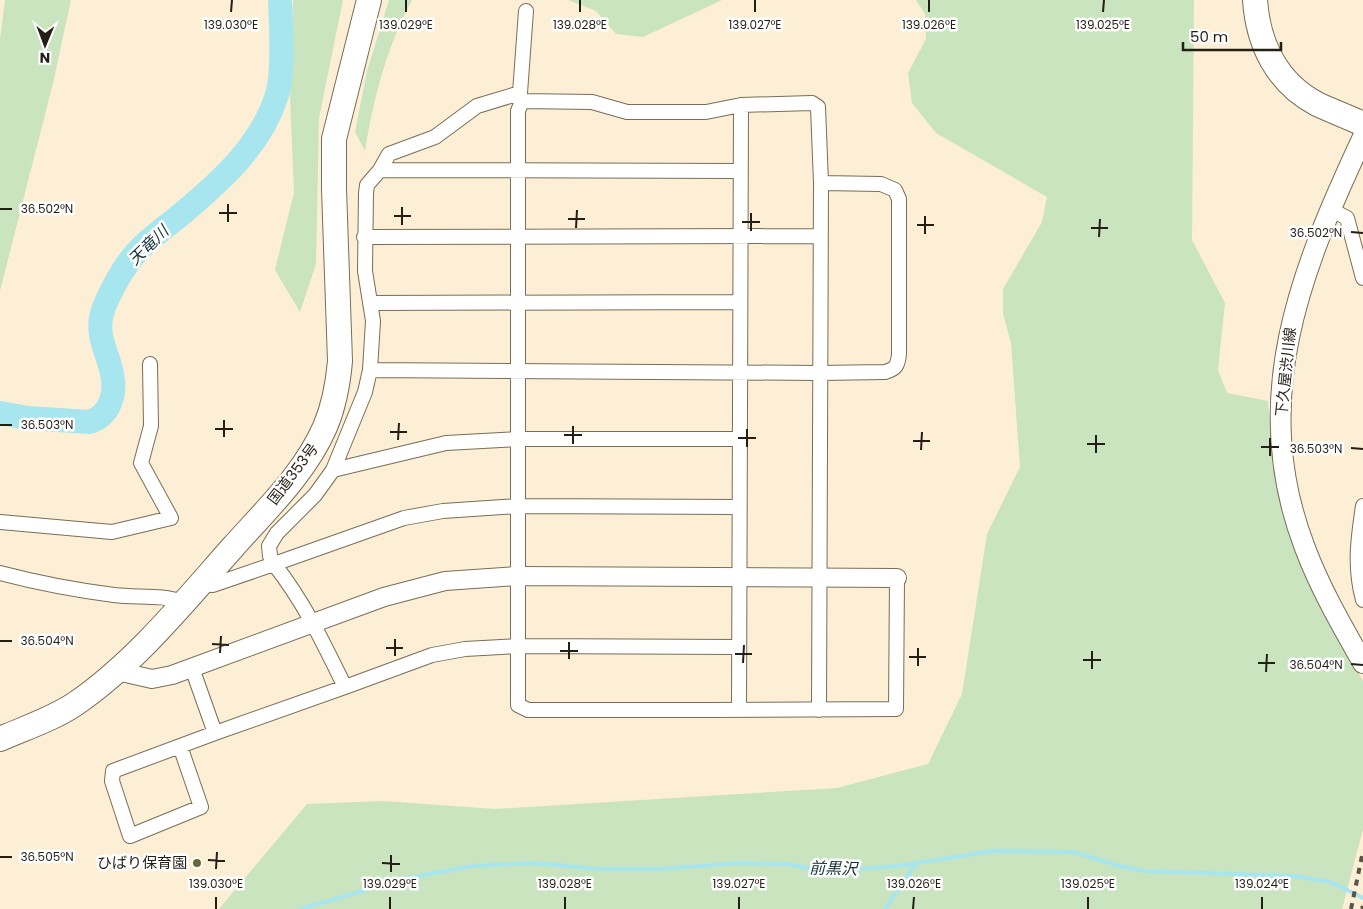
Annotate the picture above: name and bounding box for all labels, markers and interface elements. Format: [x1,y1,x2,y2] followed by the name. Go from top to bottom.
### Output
[204,16,258,33] text: 139.030°E
[379,16,433,33] text: 139.029°E
[553,16,607,33] text: 139.028°E
[728,16,782,33] text: 139.027°E
[902,16,956,33] text: 139.026°E
[1076,16,1130,33] text: 139.025°E
[20,20,70,70] north arrow
[1183,20,1280,52] scale bar
[1190,26,1228,47] text: 50 m
[39,48,50,68] text: N
[21,200,73,217] text: 36.502°N
[123,219,175,270] water label: 天竜川
[1290,224,1342,241] text: 36.502°N
[1270,326,1301,418] street label: 下久屋渋川線
[21,416,73,433] text: 36.503°N
[263,439,323,509] street label: 国道353号
[1290,440,1342,457] text: 36.503°N
[20,632,74,649] text: 36.504°N
[1289,656,1343,673] text: 36.504°N
[20,848,74,865] text: 36.505°N
[97,852,187,873] place label: ひばり保育園
[191,857,203,869] marker: ひばり保育園
[809,857,859,880] water label: 前黒沢
[189,875,243,892] text: 139.030°E
[363,875,417,892] text: 139.029°E
[538,875,592,892] text: 139.028°E
[712,875,766,892] text: 139.027°E
[887,875,941,892] text: 139.026°E
[1061,875,1115,892] text: 139.025°E
[1235,875,1289,892] text: 139.024°E

